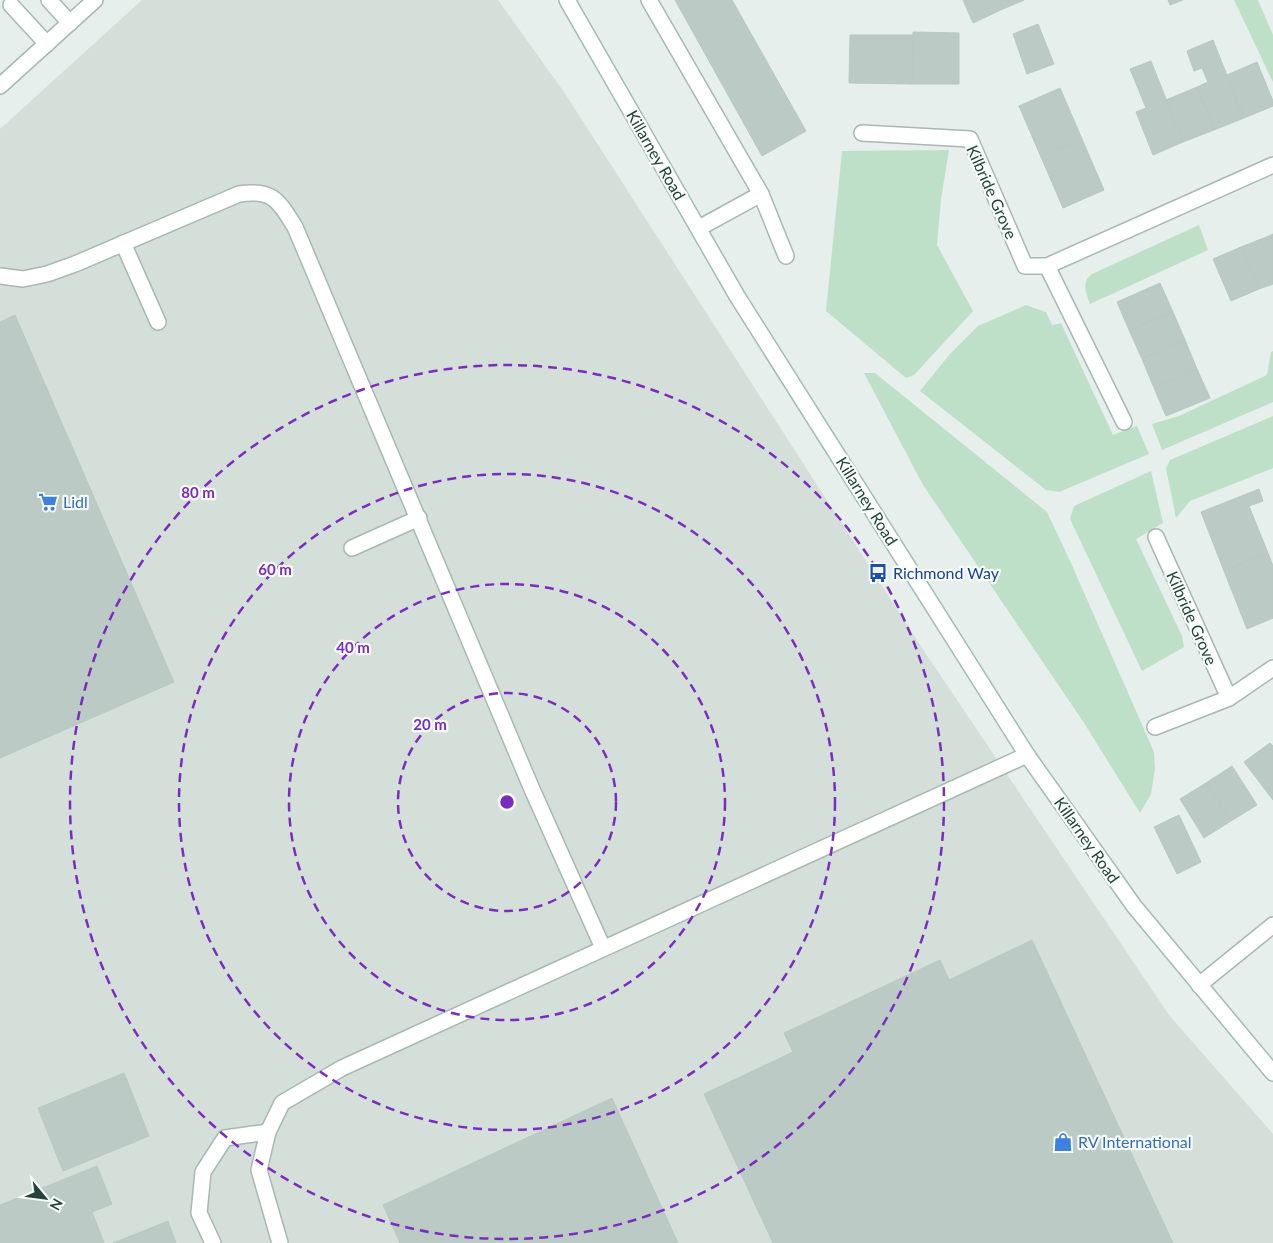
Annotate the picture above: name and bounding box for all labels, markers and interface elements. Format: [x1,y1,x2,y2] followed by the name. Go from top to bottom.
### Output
[623,107,690,203] street label: Killarney Road
[963,142,1022,242] street label: Kilbride Grove
[833,453,902,548] street label: Killarney Road
[181,483,215,501] text: 80 m
[37,491,59,513] supermarket icon: Lidl
[63,492,88,511] place label: Lidl
[258,560,292,578] text: 60 m
[867,562,889,584] bus stop icon: Richmond Way
[893,563,1000,582] place label: Richmond Way
[1163,568,1222,668] street label: Kilbride Grove
[336,638,370,656] text: 40 m
[413,715,447,733] text: 20 m
[498,793,516,811] centre of rings
[1051,793,1124,886] street label: Killarney Road
[1052,1131,1074,1153] shop icon: RV International
[1078,1132,1192,1151] place label: RV International
[20,1173,70,1223] north arrow
[47,1196,67,1213] text: N

